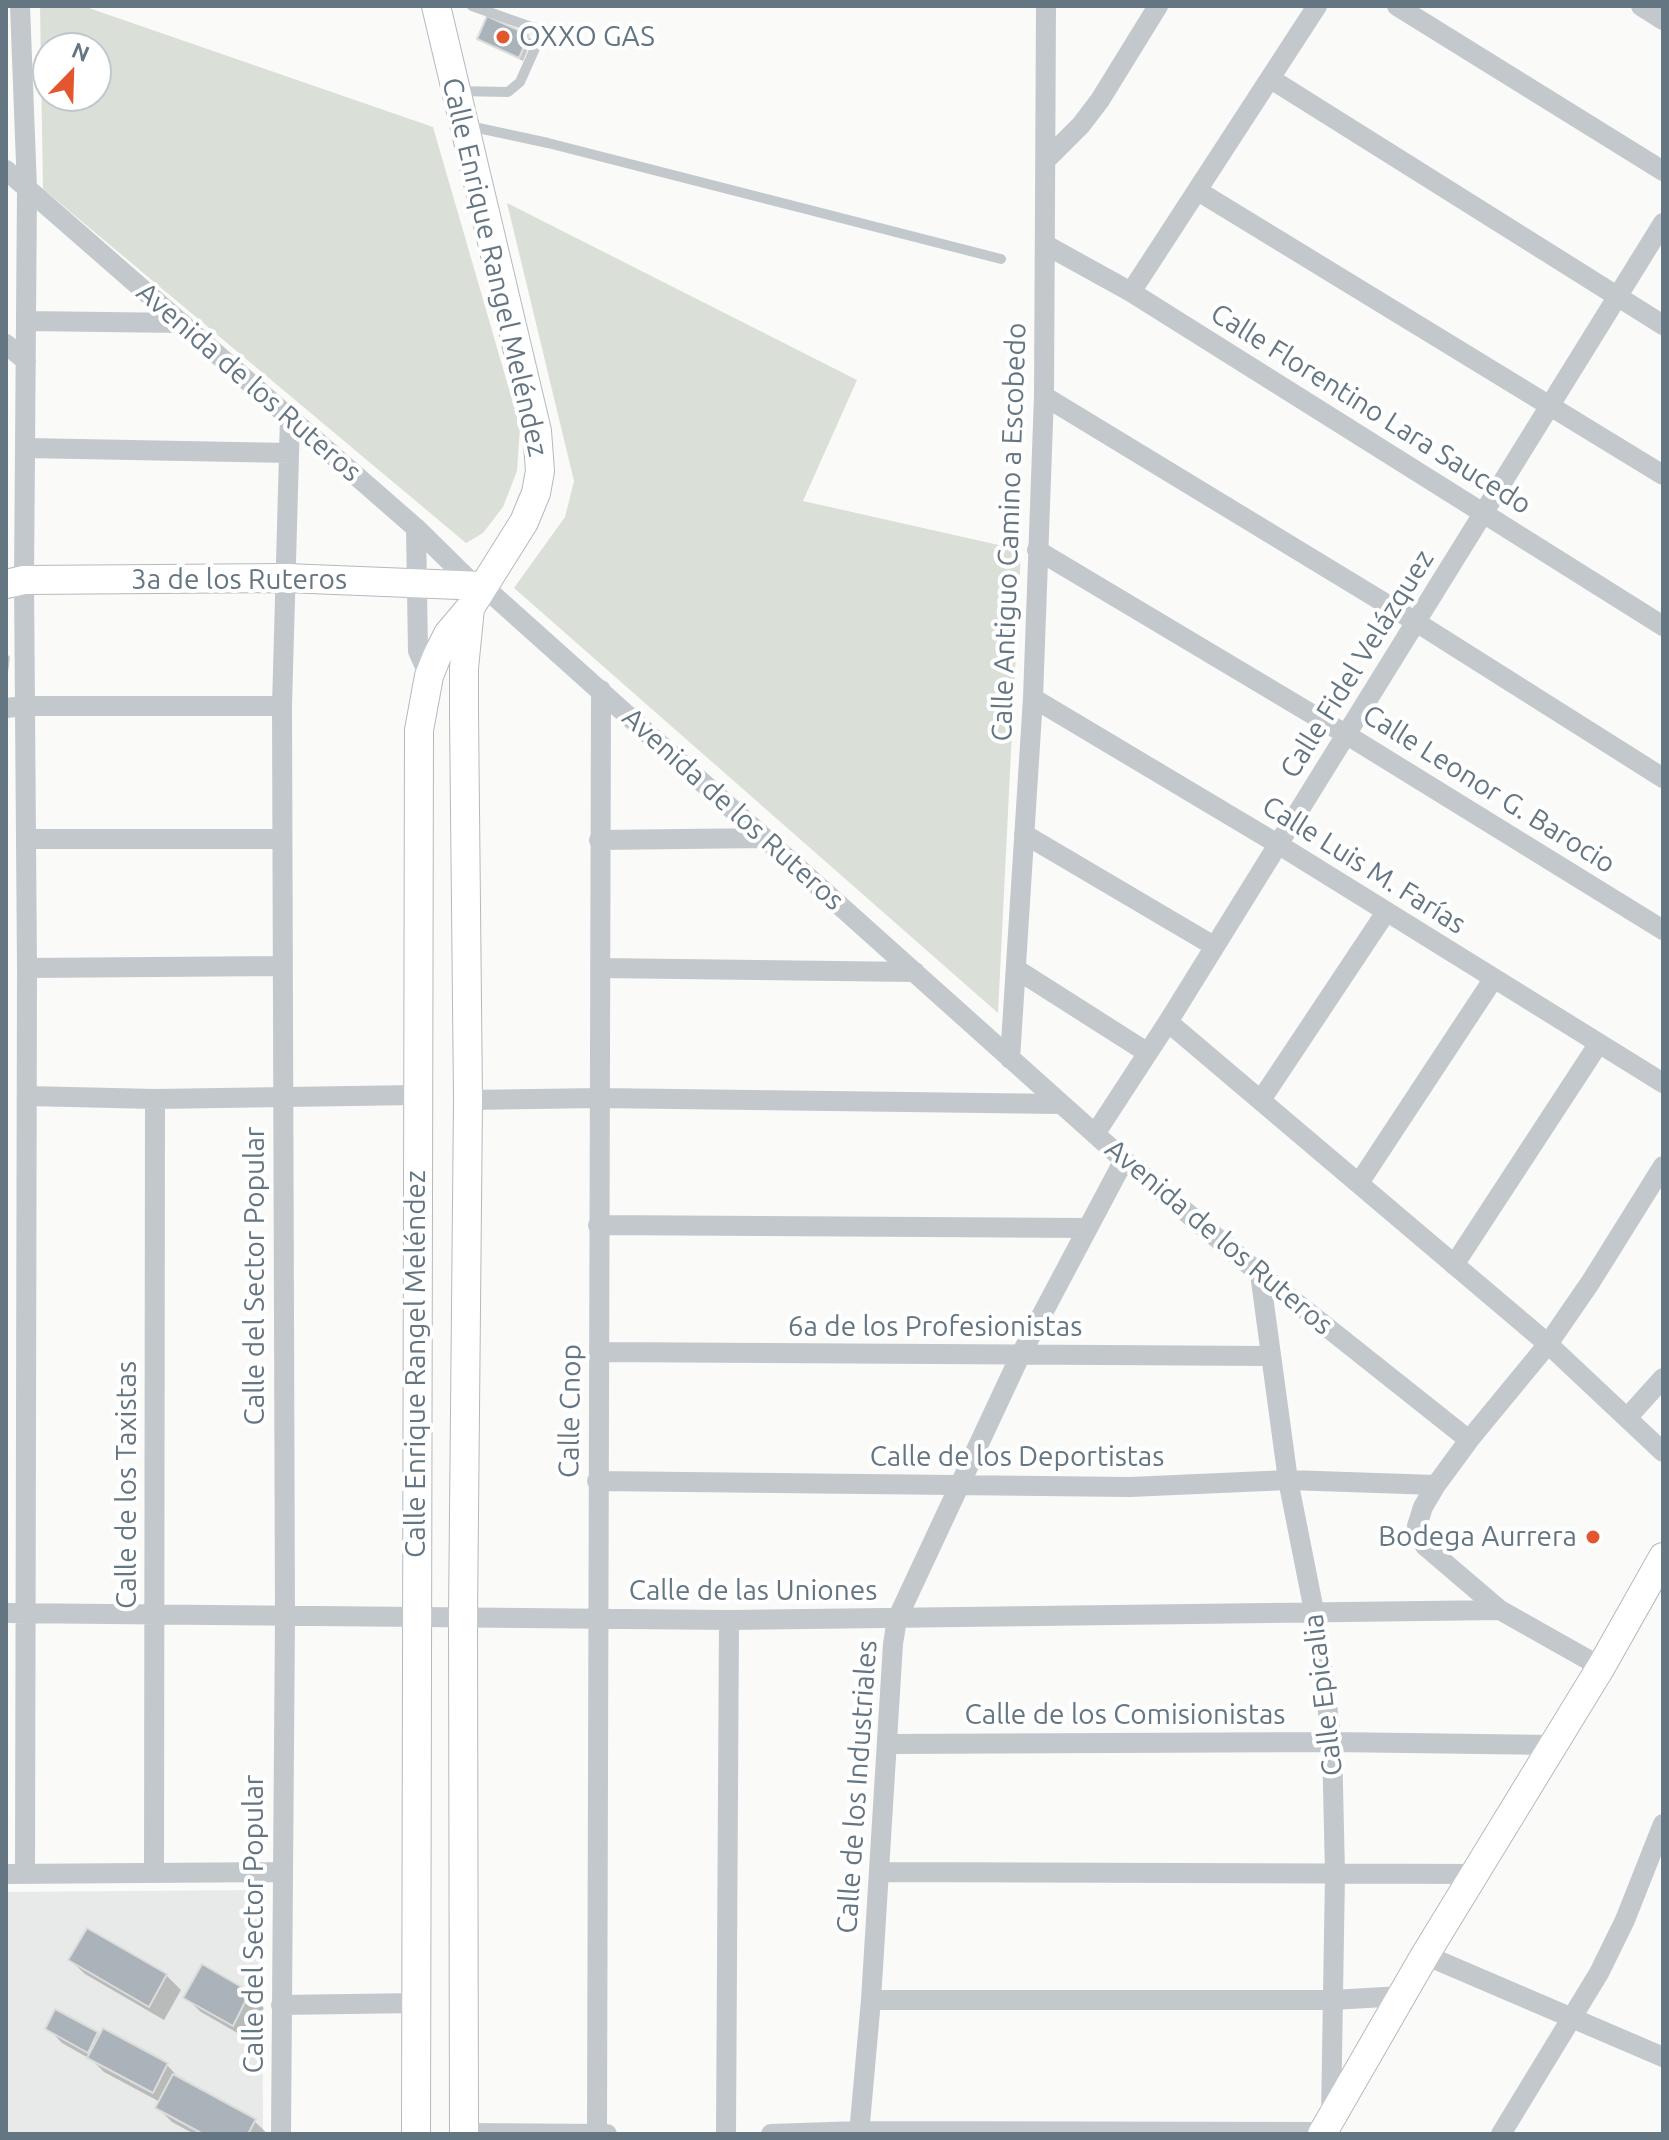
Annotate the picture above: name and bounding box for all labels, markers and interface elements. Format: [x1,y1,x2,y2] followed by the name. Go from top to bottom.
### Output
[519,20,655,54] place label: OXXO GAS
[494,28,512,46] marker: OXXO GAS
[32,32,112,112] north arrow
[68,37,93,66] text: N
[435,74,555,460] street label: Calle Enrique Rangel Meléndez
[130,275,368,489] street label: Avenida de los Ruteros
[1205,296,1537,522] street label: Calle Florentino Lara Saucedo
[985,322,1033,742] street label: Calle Antiguo Camino a Escobedo
[1273,544,1441,784] street label: Calle Fidel Velázquez
[131,563,347,597] street label: 3a de los Ruteros
[1357,698,1621,880] street label: Calle Leonor G. Barocio
[615,701,851,917] street label: Avenida de los Ruteros
[1256,789,1472,941] street label: Calle Luis M. Farías
[238,1127,272,1425] street label: Calle del Sector Popular
[1099,1132,1339,1342] street label: Avenida de los Ruteros
[399,1170,433,1558] street label: Calle Enrique Rangel Meléndez
[788,1310,1082,1344] street label: 6a de los Profesionistas
[552,1344,588,1478] street label: Calle Cnop
[110,1361,144,1609] street label: Calle de los Taxistas
[870,1440,1164,1474] street label: Calle de los Deportistas
[1378,1520,1577,1554] place label: Bodega Aurrera
[1584,1528,1602,1546] marker: Bodega Aurrera
[629,1574,877,1608] street label: Calle de las Uniones
[1296,1612,1350,1778] street label: Calle Epicalia
[830,1639,884,1935] street label: Calle de los Industriales
[965,1698,1285,1732] street label: Calle de los Comisionistas
[237,1775,271,2073] street label: Calle del Sector Popular

